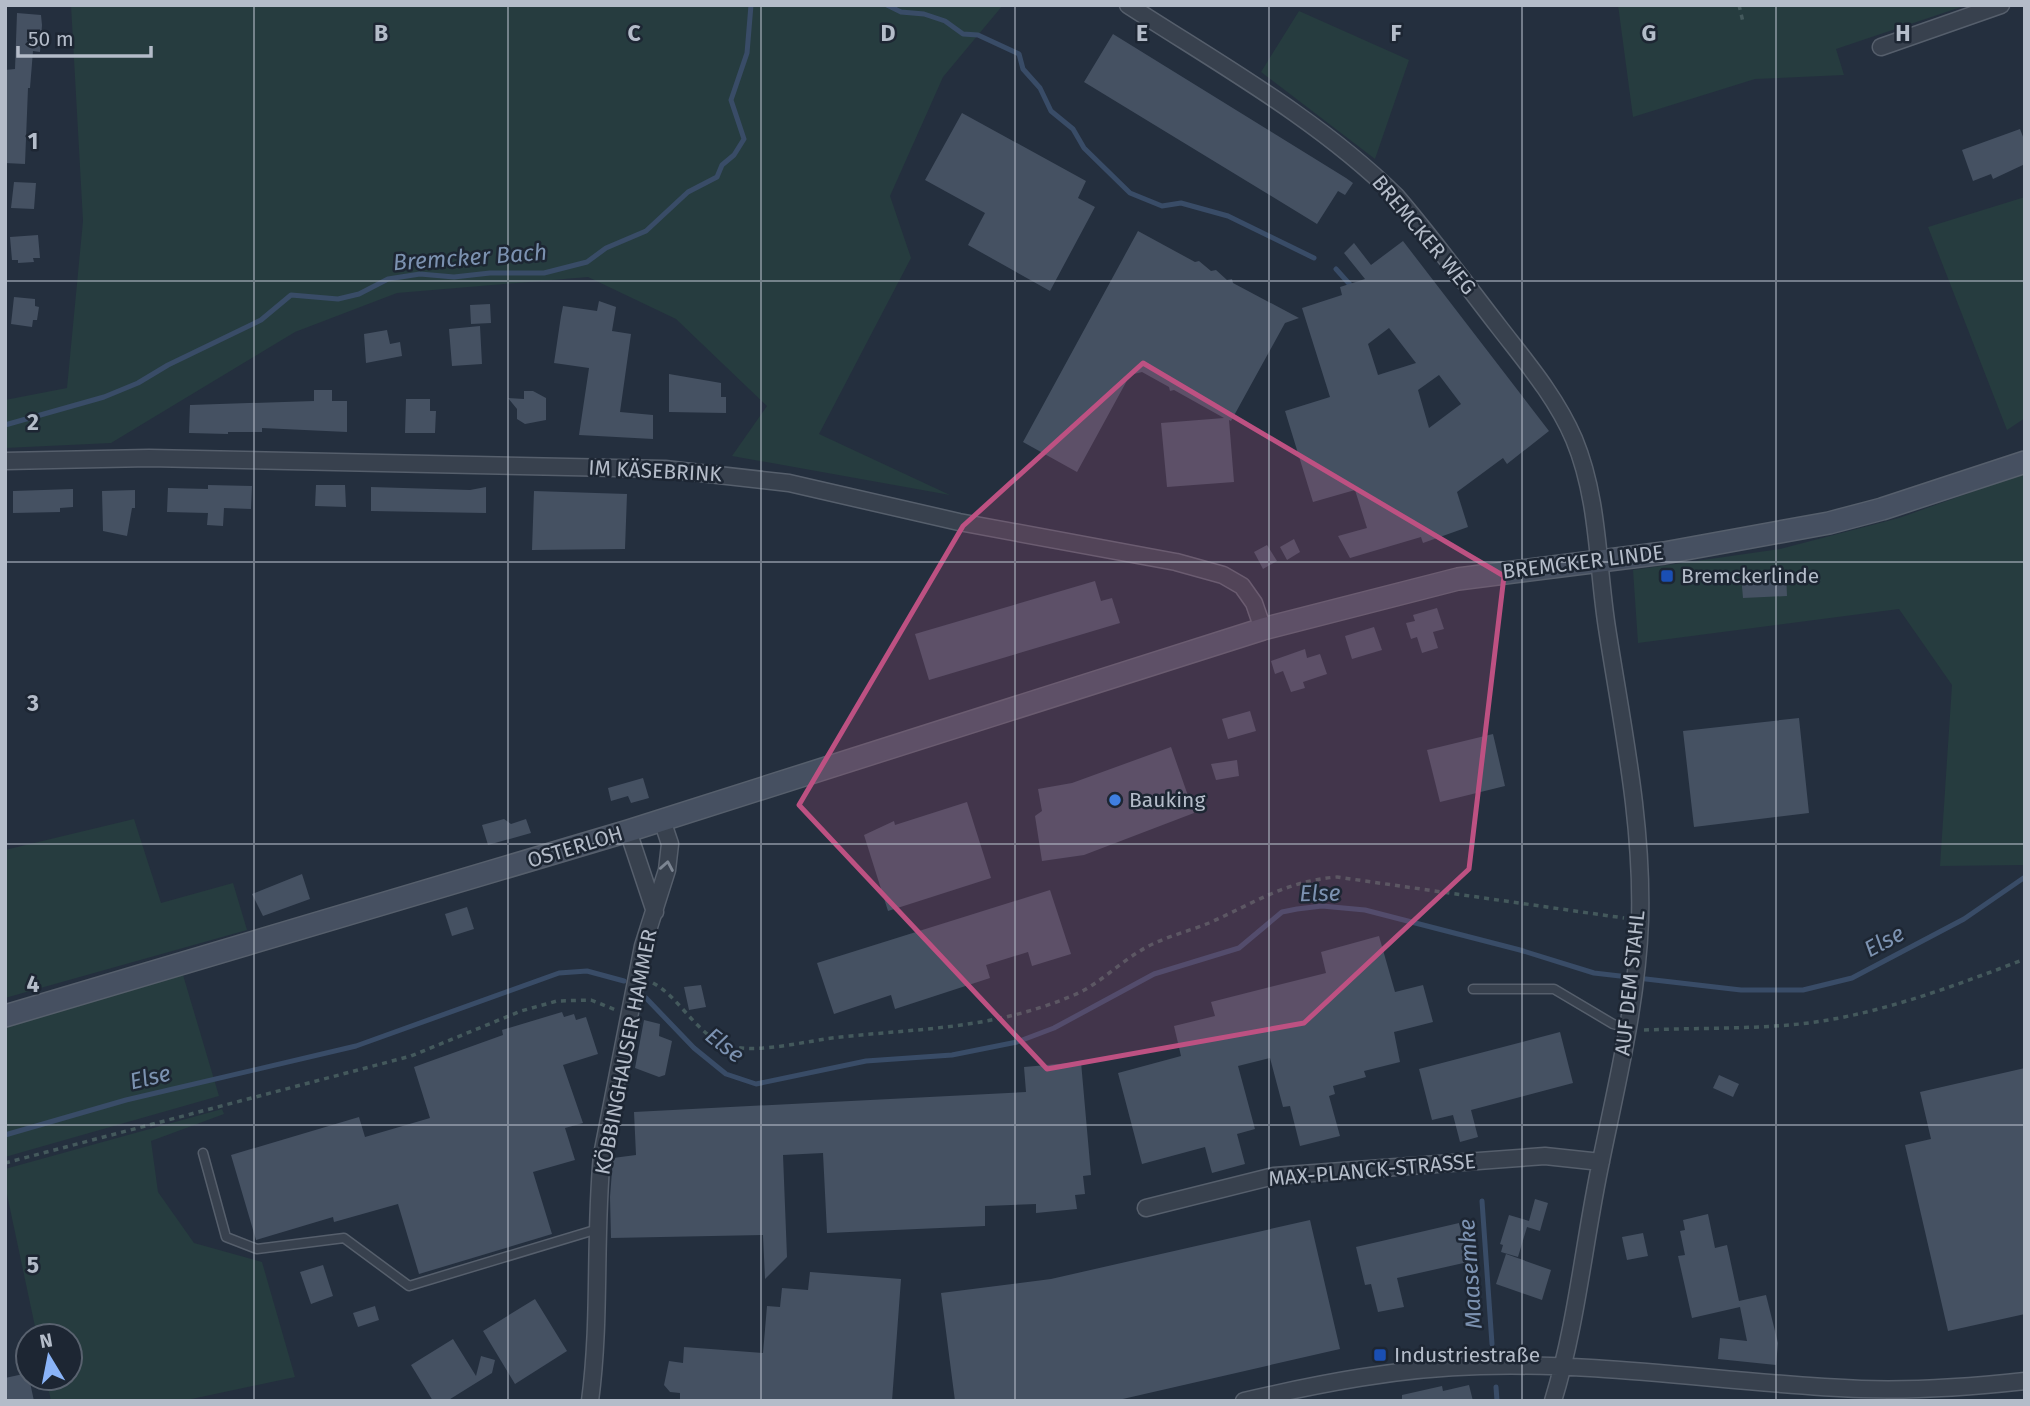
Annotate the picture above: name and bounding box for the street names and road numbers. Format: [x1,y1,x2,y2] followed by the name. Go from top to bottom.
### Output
[1366,170,1482,300] street label: BREMCKER WEG
[588,455,723,488] street label: IM KÄSEBRINK
[1501,539,1665,585] street label: BREMCKER LINDE
[524,820,626,874] street label: OSTERLOH
[1609,909,1651,1057] street label: AUF DEM STAHL
[589,927,663,1177] street label: KÖBBINGHAUSER HAMMER
[1267,1148,1477,1192] street label: MAX-PLANCK-STRASSE

